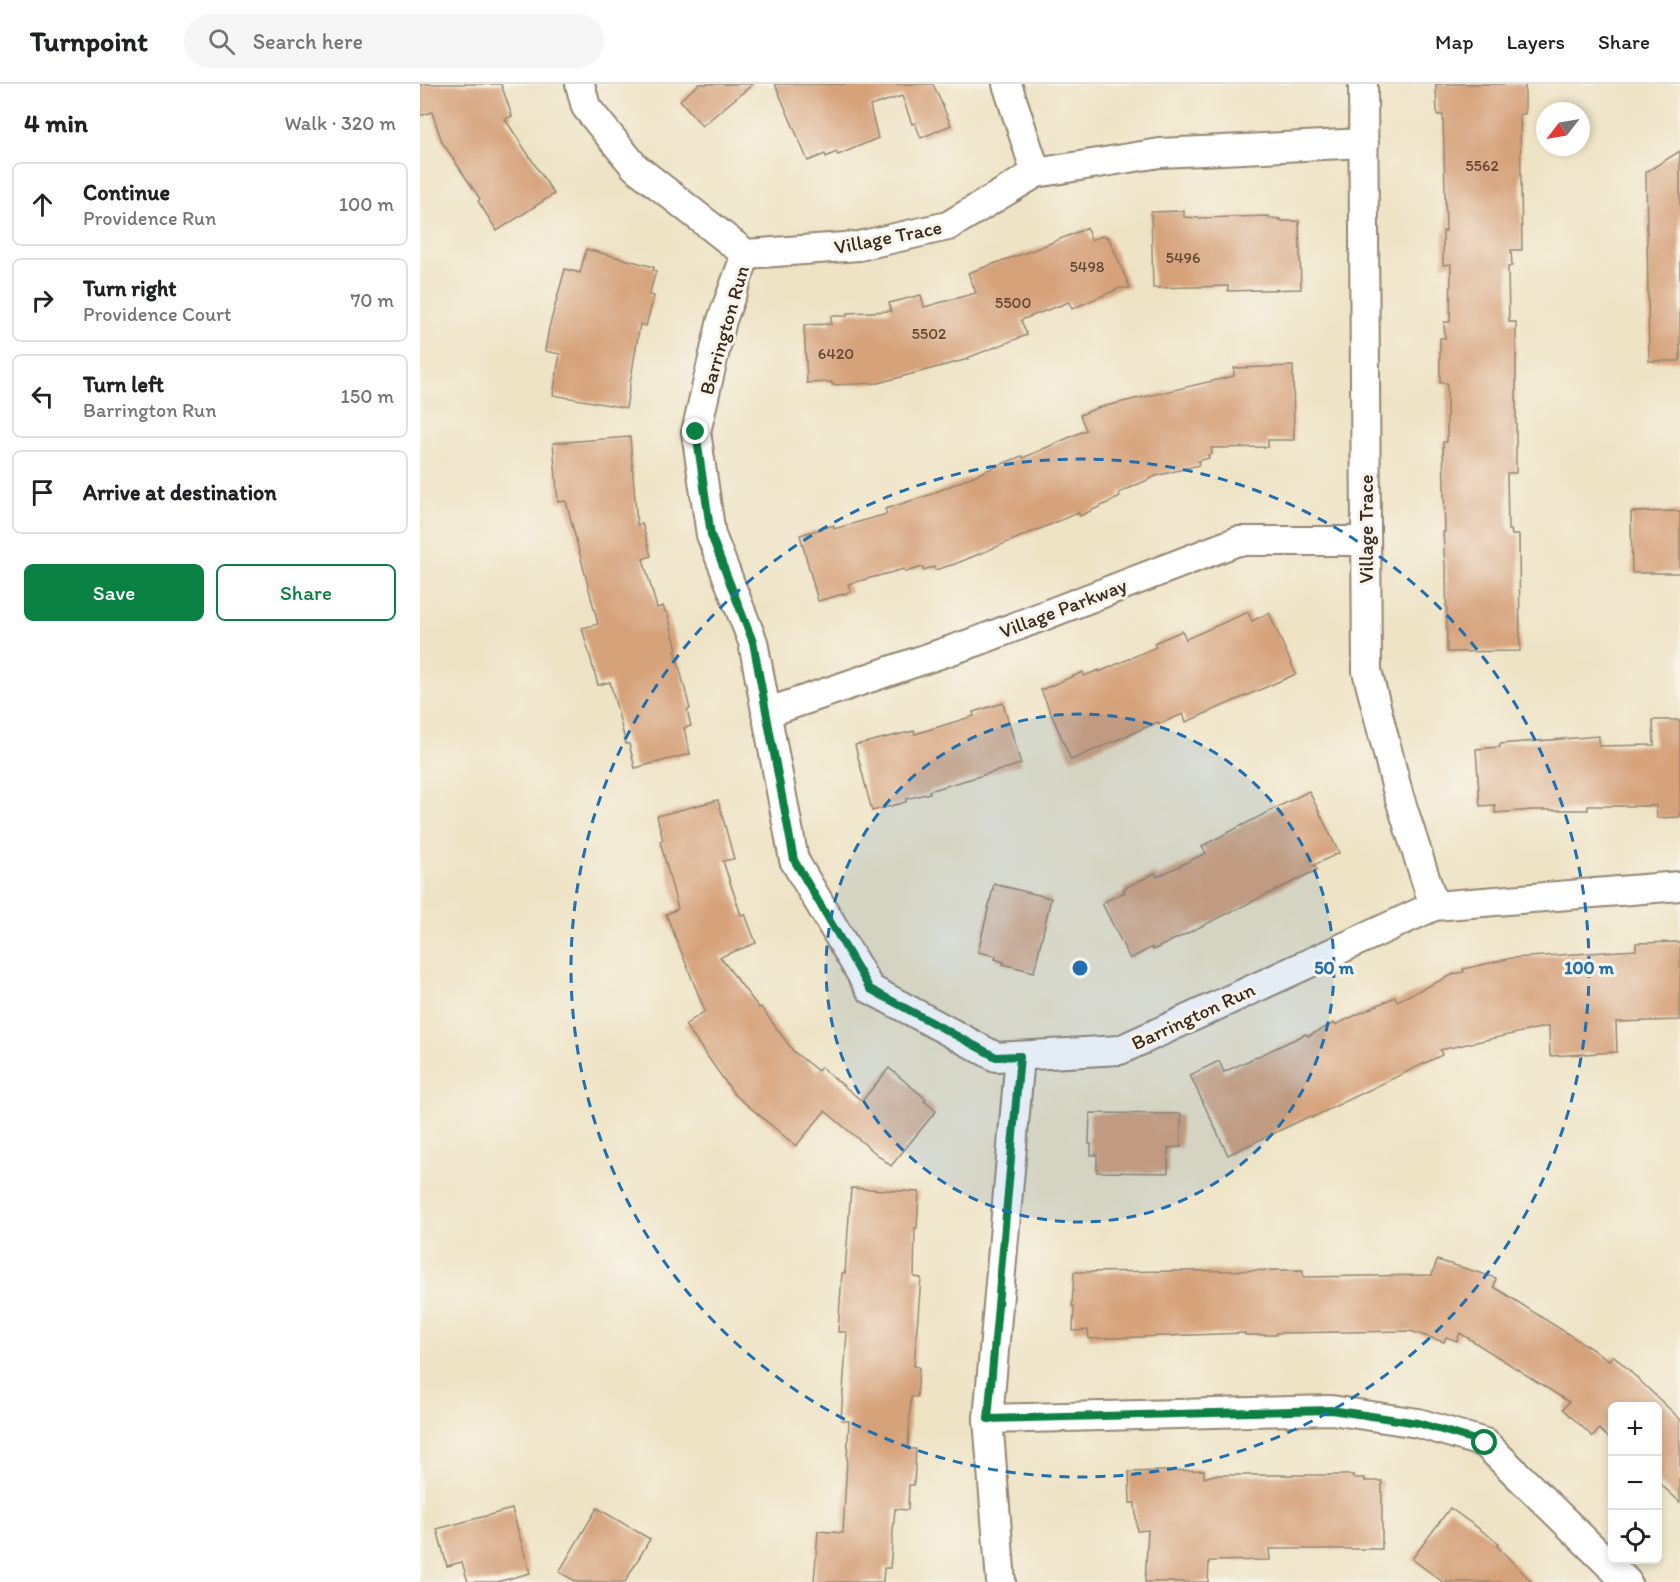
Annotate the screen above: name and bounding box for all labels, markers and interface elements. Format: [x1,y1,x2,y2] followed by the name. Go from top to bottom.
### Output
[184,14,604,68] search box
[30,24,148,58] text: Turnpoint
[205,25,238,58] icon: search
[253,28,363,55] text: Search here
[1435,29,1474,54] text: Map
[1507,29,1565,54] text: Layers
[1598,29,1650,54] text: Share
[1536,102,1590,156] north arrow
[24,107,88,139] text: 4 min
[284,111,396,135] text: Walk · 320 m
[1465,156,1499,175] house number: 5562
[83,179,170,206] text: Continue
[26,188,59,221] icon: ahead
[339,192,394,216] text: 100 m
[83,206,216,230] text: Providence Run
[832,215,944,259] street label: Village Trace
[1166,248,1200,267] house number: 5496
[1069,257,1105,276] house number: 5498
[694,263,754,397] street label: Barrington Run
[83,275,177,302] text: Turn right
[26,284,59,317] icon: right
[350,288,394,312] text: 70 m
[995,293,1031,312] house number: 5500
[83,302,232,326] text: Providence Court
[911,324,947,343] house number: 5502
[818,344,854,363] house number: 6420
[83,371,164,398] text: Turn left
[26,380,59,413] icon: left
[341,384,394,408] text: 150 m
[83,398,216,422] text: Barrington Run
[682,418,708,444] route end
[1354,474,1378,584] street label: Village Trace
[26,476,59,509] icon: arrive
[83,479,277,506] text: Arrive at destination
[24,564,204,621] button: Save
[216,564,396,621] button: Share
[996,572,1131,643] street label: Village Parkway
[1314,957,1355,979] text: 50 m
[1564,957,1615,979] text: 100 m
[1070,958,1090,978] centre of rings
[1127,977,1259,1055] street label: Barrington Run
[1608,1402,1662,1564] map controls
[1608,1402,1662,1456] button: +
[1471,1429,1497,1455] route start
[1608,1456,1662,1510] button: −
[1608,1510,1662,1564] button: locate

